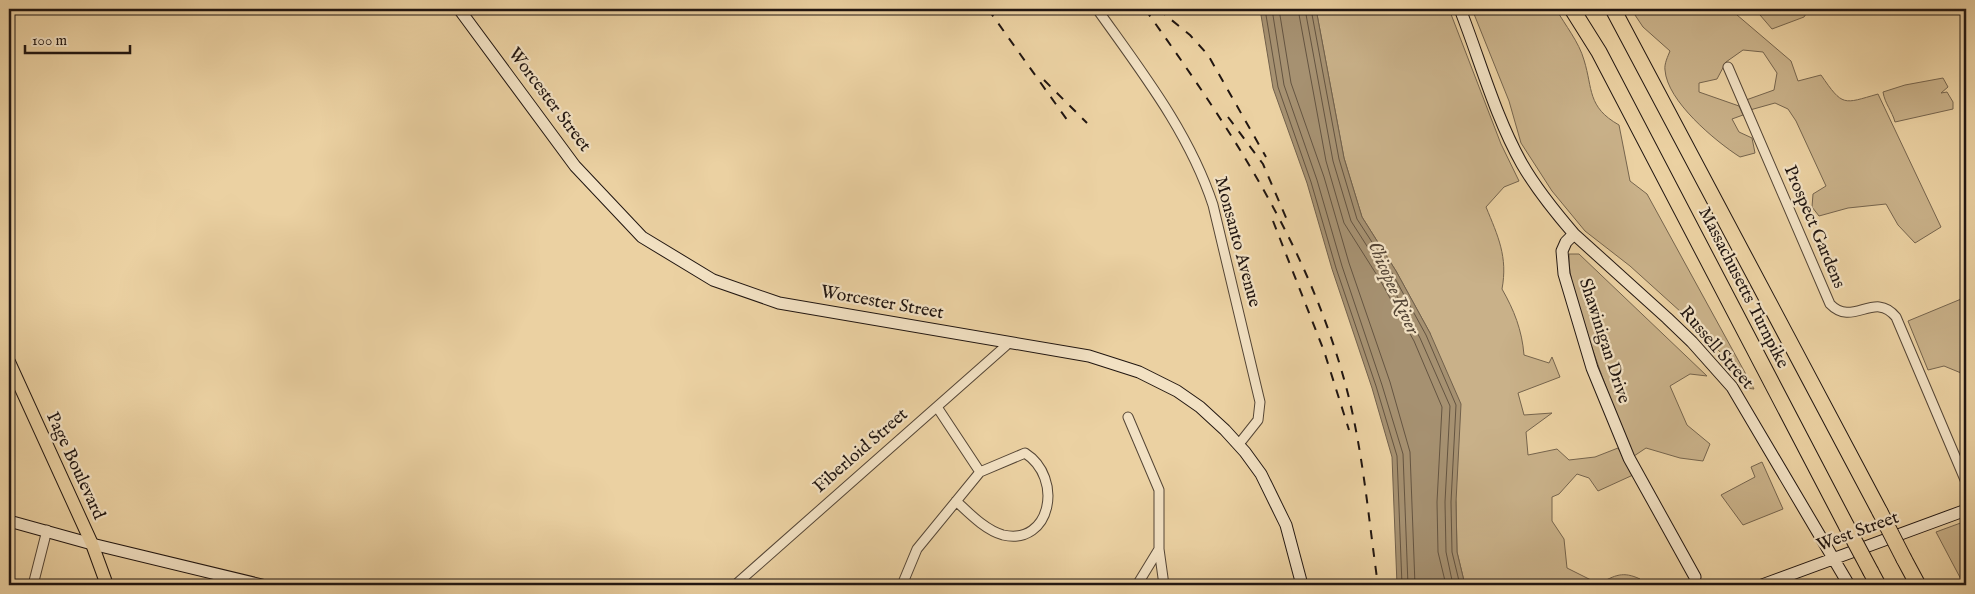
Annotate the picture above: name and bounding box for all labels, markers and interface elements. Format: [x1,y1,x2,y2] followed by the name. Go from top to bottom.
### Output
[25,22,130,54] scale bar
[32,31,68,50] text: 100 m
[502,43,596,157] street label: Worcester Street
[1778,162,1850,292] street label: Prospect Gardens
[1209,174,1265,310] street label: Monsanto Avenue
[1692,203,1794,373] street label: Massachusetts Turnpike
[1362,238,1425,340] water label: Chicopee River
[1573,275,1635,407] street label: Shawinigan Drive
[819,281,945,325] street label: Worcester Street
[1674,302,1758,394] street label: Russell Street
[809,404,913,498] street label: Fiberloid Street
[40,409,110,524] street label: Page Boulevard
[1814,507,1902,557] street label: West Street

